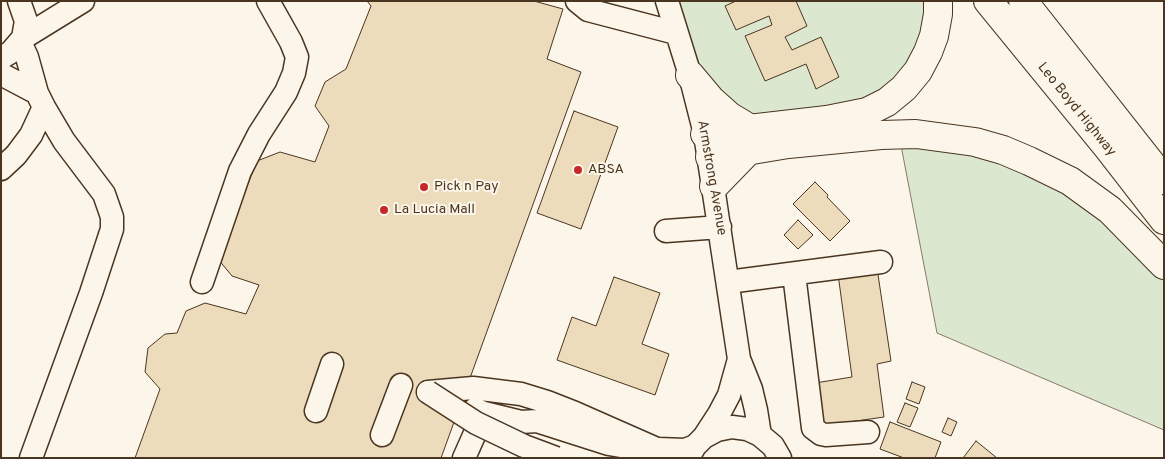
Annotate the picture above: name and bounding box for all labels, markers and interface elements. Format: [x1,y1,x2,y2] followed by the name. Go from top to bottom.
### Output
[1033,60,1119,160] street label: Leo Boyd Highway
[693,119,729,237] street label: Armstrong Avenue
[588,162,624,178] place label: ABSA
[572,164,584,176] marker: ABSA
[434,179,499,195] place label: Pick n Pay
[418,181,430,193] marker: Pick n Pay
[394,202,475,218] place label: La Lucia Mall
[378,204,390,216] marker: La Lucia Mall

